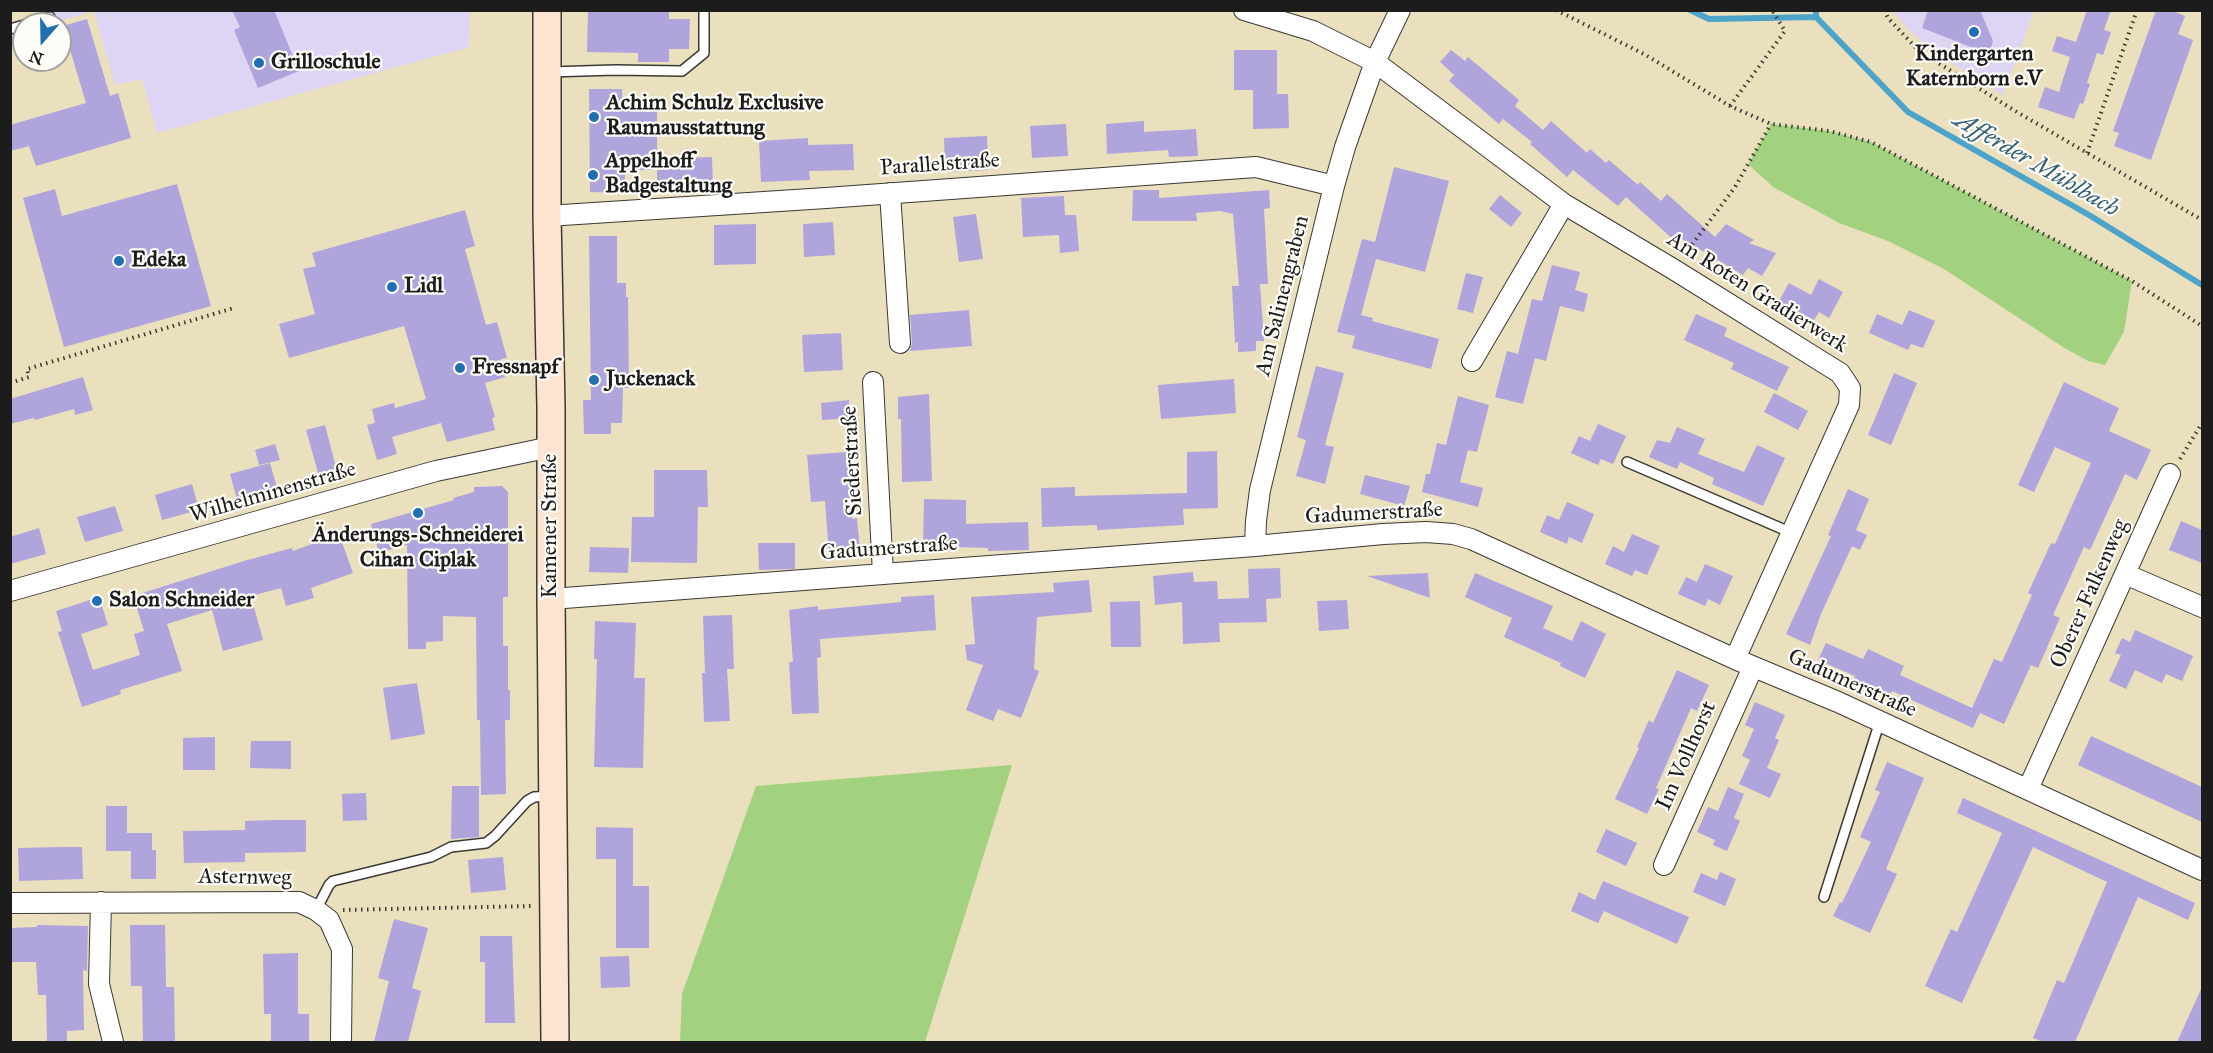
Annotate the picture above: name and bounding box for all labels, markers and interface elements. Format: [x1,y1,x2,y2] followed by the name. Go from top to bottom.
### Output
[12,12,72,72] north arrow
[1967,25,1981,39] marker: Kindergarten Katernborn e.V
[1906,42,2042,94] place label: Kindergarten Katernborn e.V
[27,46,46,69] text: N
[271,50,381,76] place label: Grilloschule
[252,56,266,70] marker: Grilloschule
[606,91,824,142] place label: Achim Schulz Exclusive Raumausstattung
[1948,106,2124,224] water label: Afferder Mühlbach
[587,110,601,124] marker: Achim Schulz Exclusive Raumausstattung
[879,148,1001,182] street label: Parallelstraße
[605,149,732,200] place label: Appelhoff Badgestaltung
[586,168,600,182] marker: Appelhoff Badgestaltung
[1250,213,1316,379] street label: Am Salinengraben
[1662,227,1852,359] street label: Am Roten Gradierwerk
[131,248,186,274] place label: Edeka
[112,254,126,268] marker: Edeka
[404,274,443,300] place label: Lidl
[385,280,399,294] marker: Lidl
[472,355,559,381] place label: Fressnapf
[453,361,467,375] marker: Fressnapf
[606,367,695,393] place label: Juckenack
[587,373,601,387] marker: Juckenack
[837,405,869,517] street label: Siederstraße
[538,453,564,599] street label: Kamener Straße
[187,457,359,529] street label: Wilhelminenstraße
[1304,497,1444,531] street label: Gadumerstraße
[411,506,425,520] marker: Änderungs-Schneiderei Cihan Ciplak
[2045,515,2135,673] street label: Oberer Falkenweg
[313,523,523,574] place label: Änderungs-Schneiderei Cihan Ciplak
[819,531,959,567] street label: Gadumerstraße
[109,588,254,614] place label: Salon Schneider
[90,594,104,608] marker: Salon Schneider
[1784,644,1920,724] street label: Gadumerstraße
[1651,697,1723,815] street label: Im Vollhorst
[198,864,292,892] street label: Asternweg

